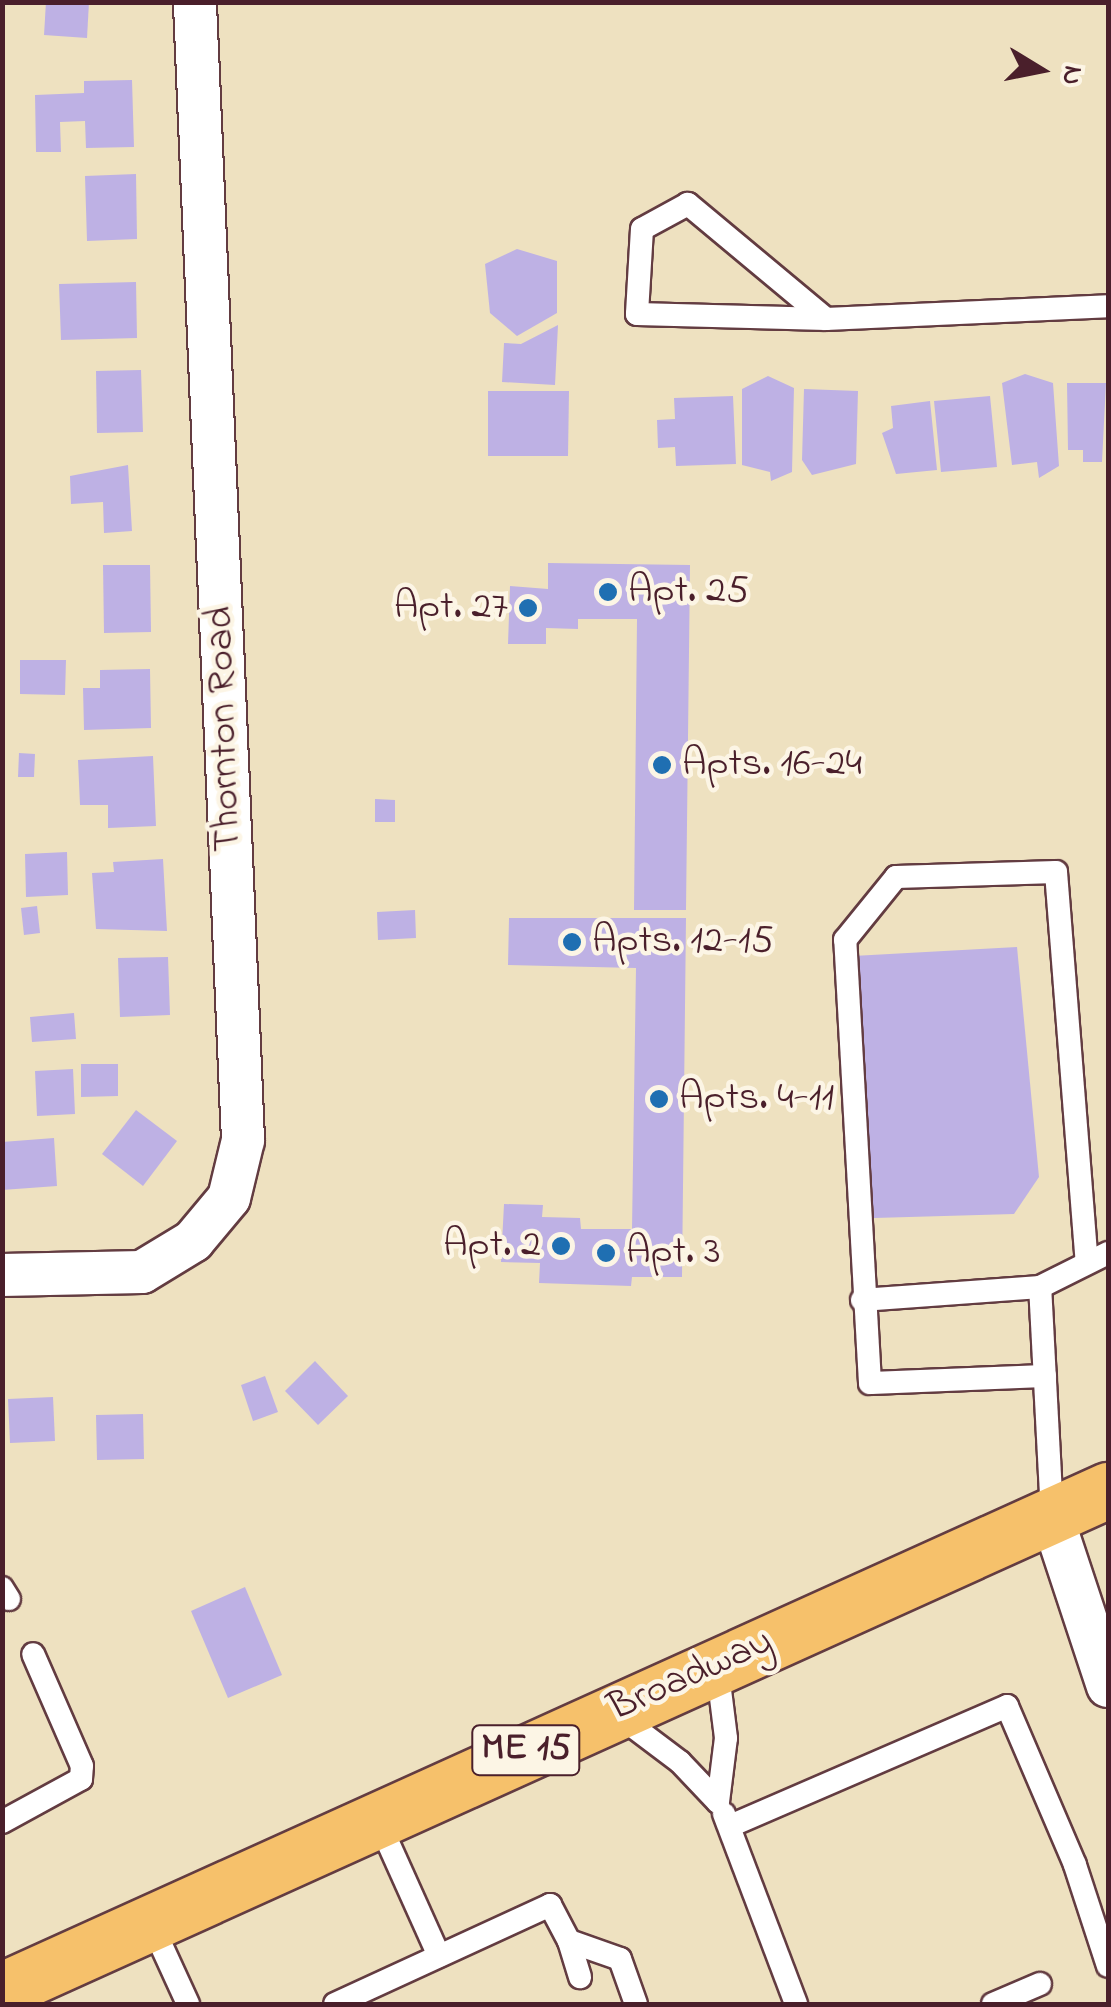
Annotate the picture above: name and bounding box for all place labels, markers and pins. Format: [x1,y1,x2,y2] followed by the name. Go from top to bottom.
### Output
[628,568,749,616] place label: Apt. 25
[597,581,619,603] marker: Apt. 25
[394,584,508,632] place label: Apt. 27
[517,597,539,619] marker: Apt. 27
[682,741,862,789] place label: Apts. 16-24
[651,754,673,776] marker: Apts. 16-24
[592,918,774,966] place label: Apts. 12-15
[561,931,583,953] marker: Apts. 12-15
[679,1075,834,1123] place label: Apts. 4-11
[648,1088,670,1110] marker: Apts. 4-11
[443,1222,541,1270] place label: Apt. 2
[626,1229,721,1277] place label: Apt. 3
[550,1235,572,1257] marker: Apt. 2
[595,1242,617,1264] marker: Apt. 3

